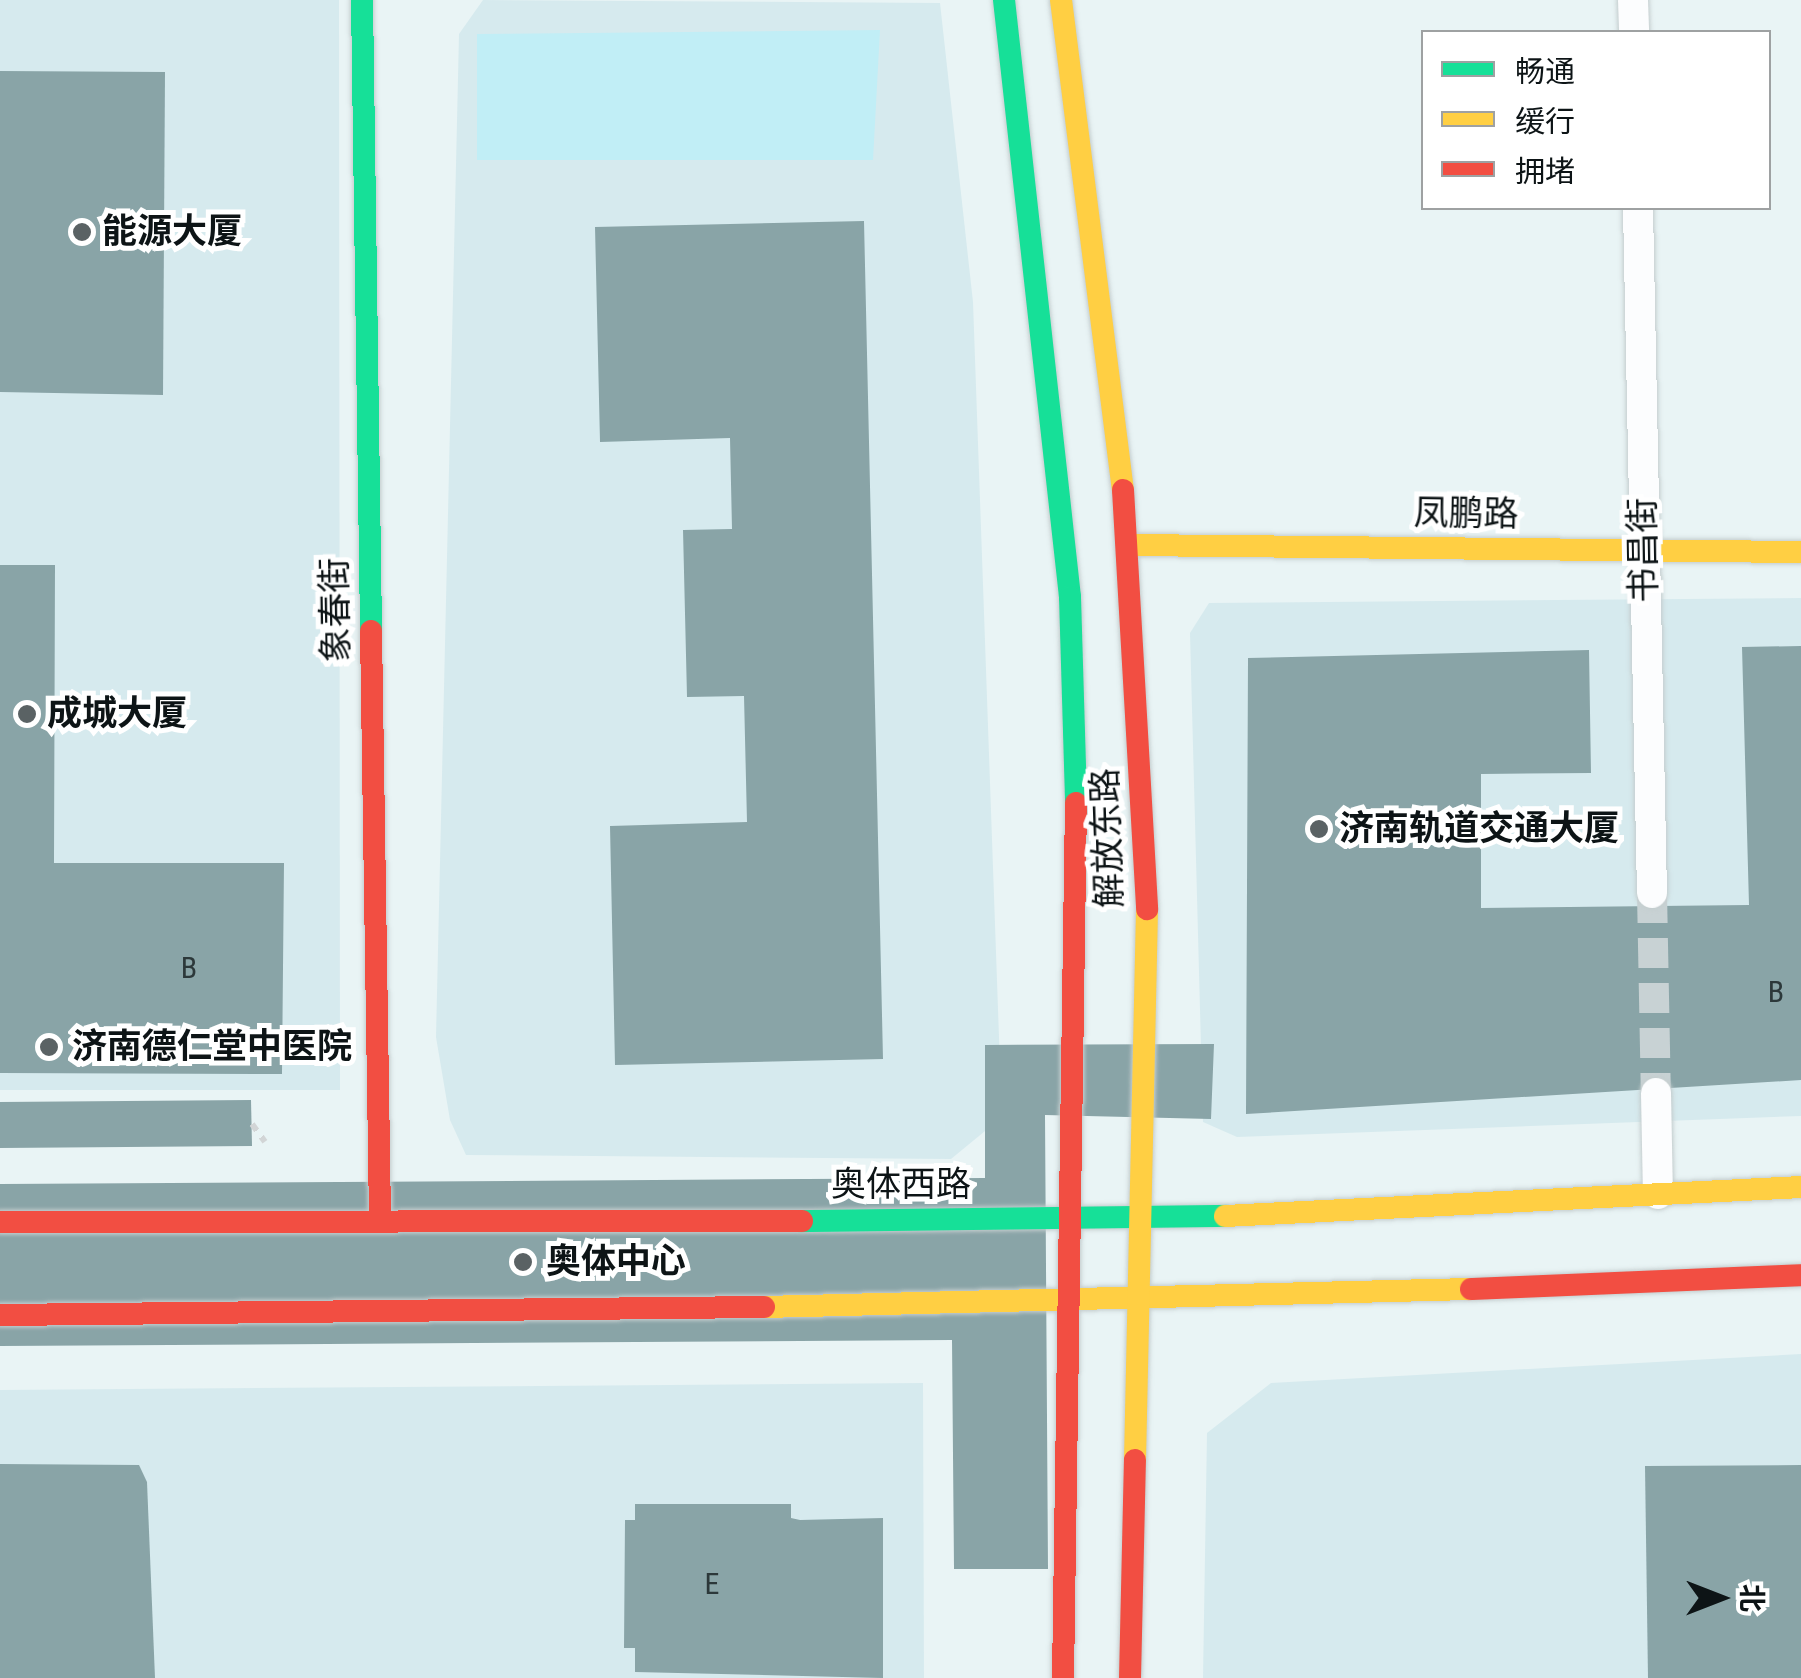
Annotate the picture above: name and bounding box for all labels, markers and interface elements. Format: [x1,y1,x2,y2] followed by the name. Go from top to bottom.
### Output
[1421,30,1771,210] legend
[1515,54,1575,89] text: 畅通
[1515,104,1575,139] text: 缓行
[1515,154,1575,189] text: 拥堵
[102,211,242,253] place label: 能源大厦
[71,221,93,243] marker: 能源大厦
[1413,492,1519,536] street label: 凤鹏路
[1622,497,1666,603] street label: 书昌街
[314,557,358,663] street label: 象春街
[47,693,187,735] place label: 成城大厦
[16,703,38,725] marker: 成城大厦
[1085,767,1131,909] street label: 解放东路
[1339,808,1619,850] place label: 济南轨道交通大厦
[1308,818,1330,840] marker: 济南轨道交通大厦
[181,950,197,986] house number: B
[1768,974,1784,1010] house number: B
[72,1026,352,1068] place label: 济南德仁堂中医院
[36,1034,62,1060] marker: 济南德仁堂中医院
[831,1164,971,1206] street label: 奥体西路
[546,1241,686,1283] place label: 奥体中心
[510,1249,536,1275] marker: 奥体中心
[1671,1548,1771,1648] north arrow
[705,1566,719,1602] house number: E
[1735,1584,1768,1612] text: 北

